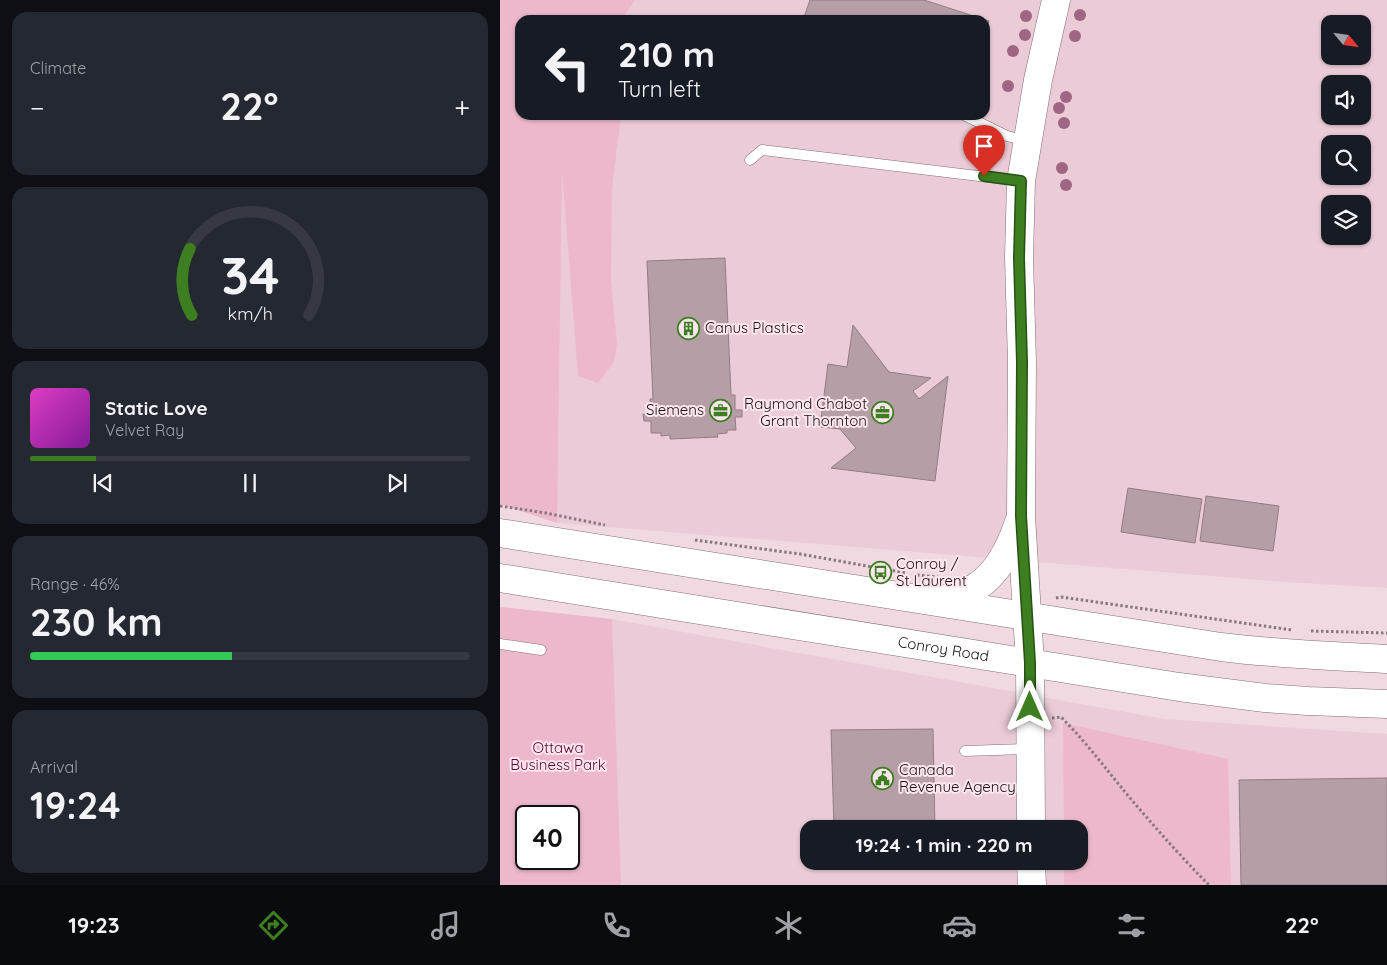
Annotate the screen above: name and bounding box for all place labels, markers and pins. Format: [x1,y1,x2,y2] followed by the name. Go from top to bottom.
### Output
[963,125,1005,176] pin
[677,316,701,340] building icon: Canus Plastics
[705,318,804,337] place label: Canus Plastics
[744,394,867,430] place label: Raymond Chabot Grant Thornton
[708,398,732,422] office icon: Siemens
[646,400,704,419] place label: Siemens
[871,401,895,425] office icon: Raymond Chabot Grant Thornton
[896,554,967,590] place label: Conroy / St Laurent
[868,561,892,585] bus stop icon: Conroy / St Laurent
[899,760,1016,796] place label: Canada Revenue Agency
[871,767,895,791] public building icon: Canada Revenue Agency

